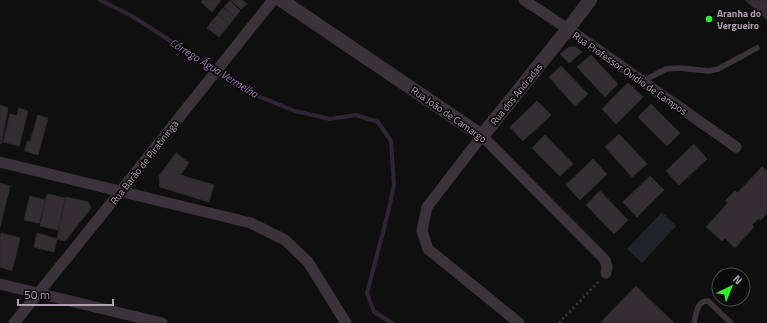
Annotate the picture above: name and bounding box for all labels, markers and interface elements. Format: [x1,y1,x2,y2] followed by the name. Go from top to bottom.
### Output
[717,6,761,33] place label: Aranha do Vergueiro
[704,14,714,24] marker: Aranha do Vergueiro
[569,28,690,119] street label: Rua Professor Ovidio de Campos
[167,34,262,102] water label: Córrego Água Vermelha
[487,60,546,129] street label: Rua dos Andradas
[408,83,490,146] street label: Rua João de Camargo
[107,117,182,208] street label: Rua Barão de Piratininga
[711,267,751,307] north arrow
[730,271,746,288] text: N
[18,281,113,307] scale bar
[24,285,50,304] text: 50 m

